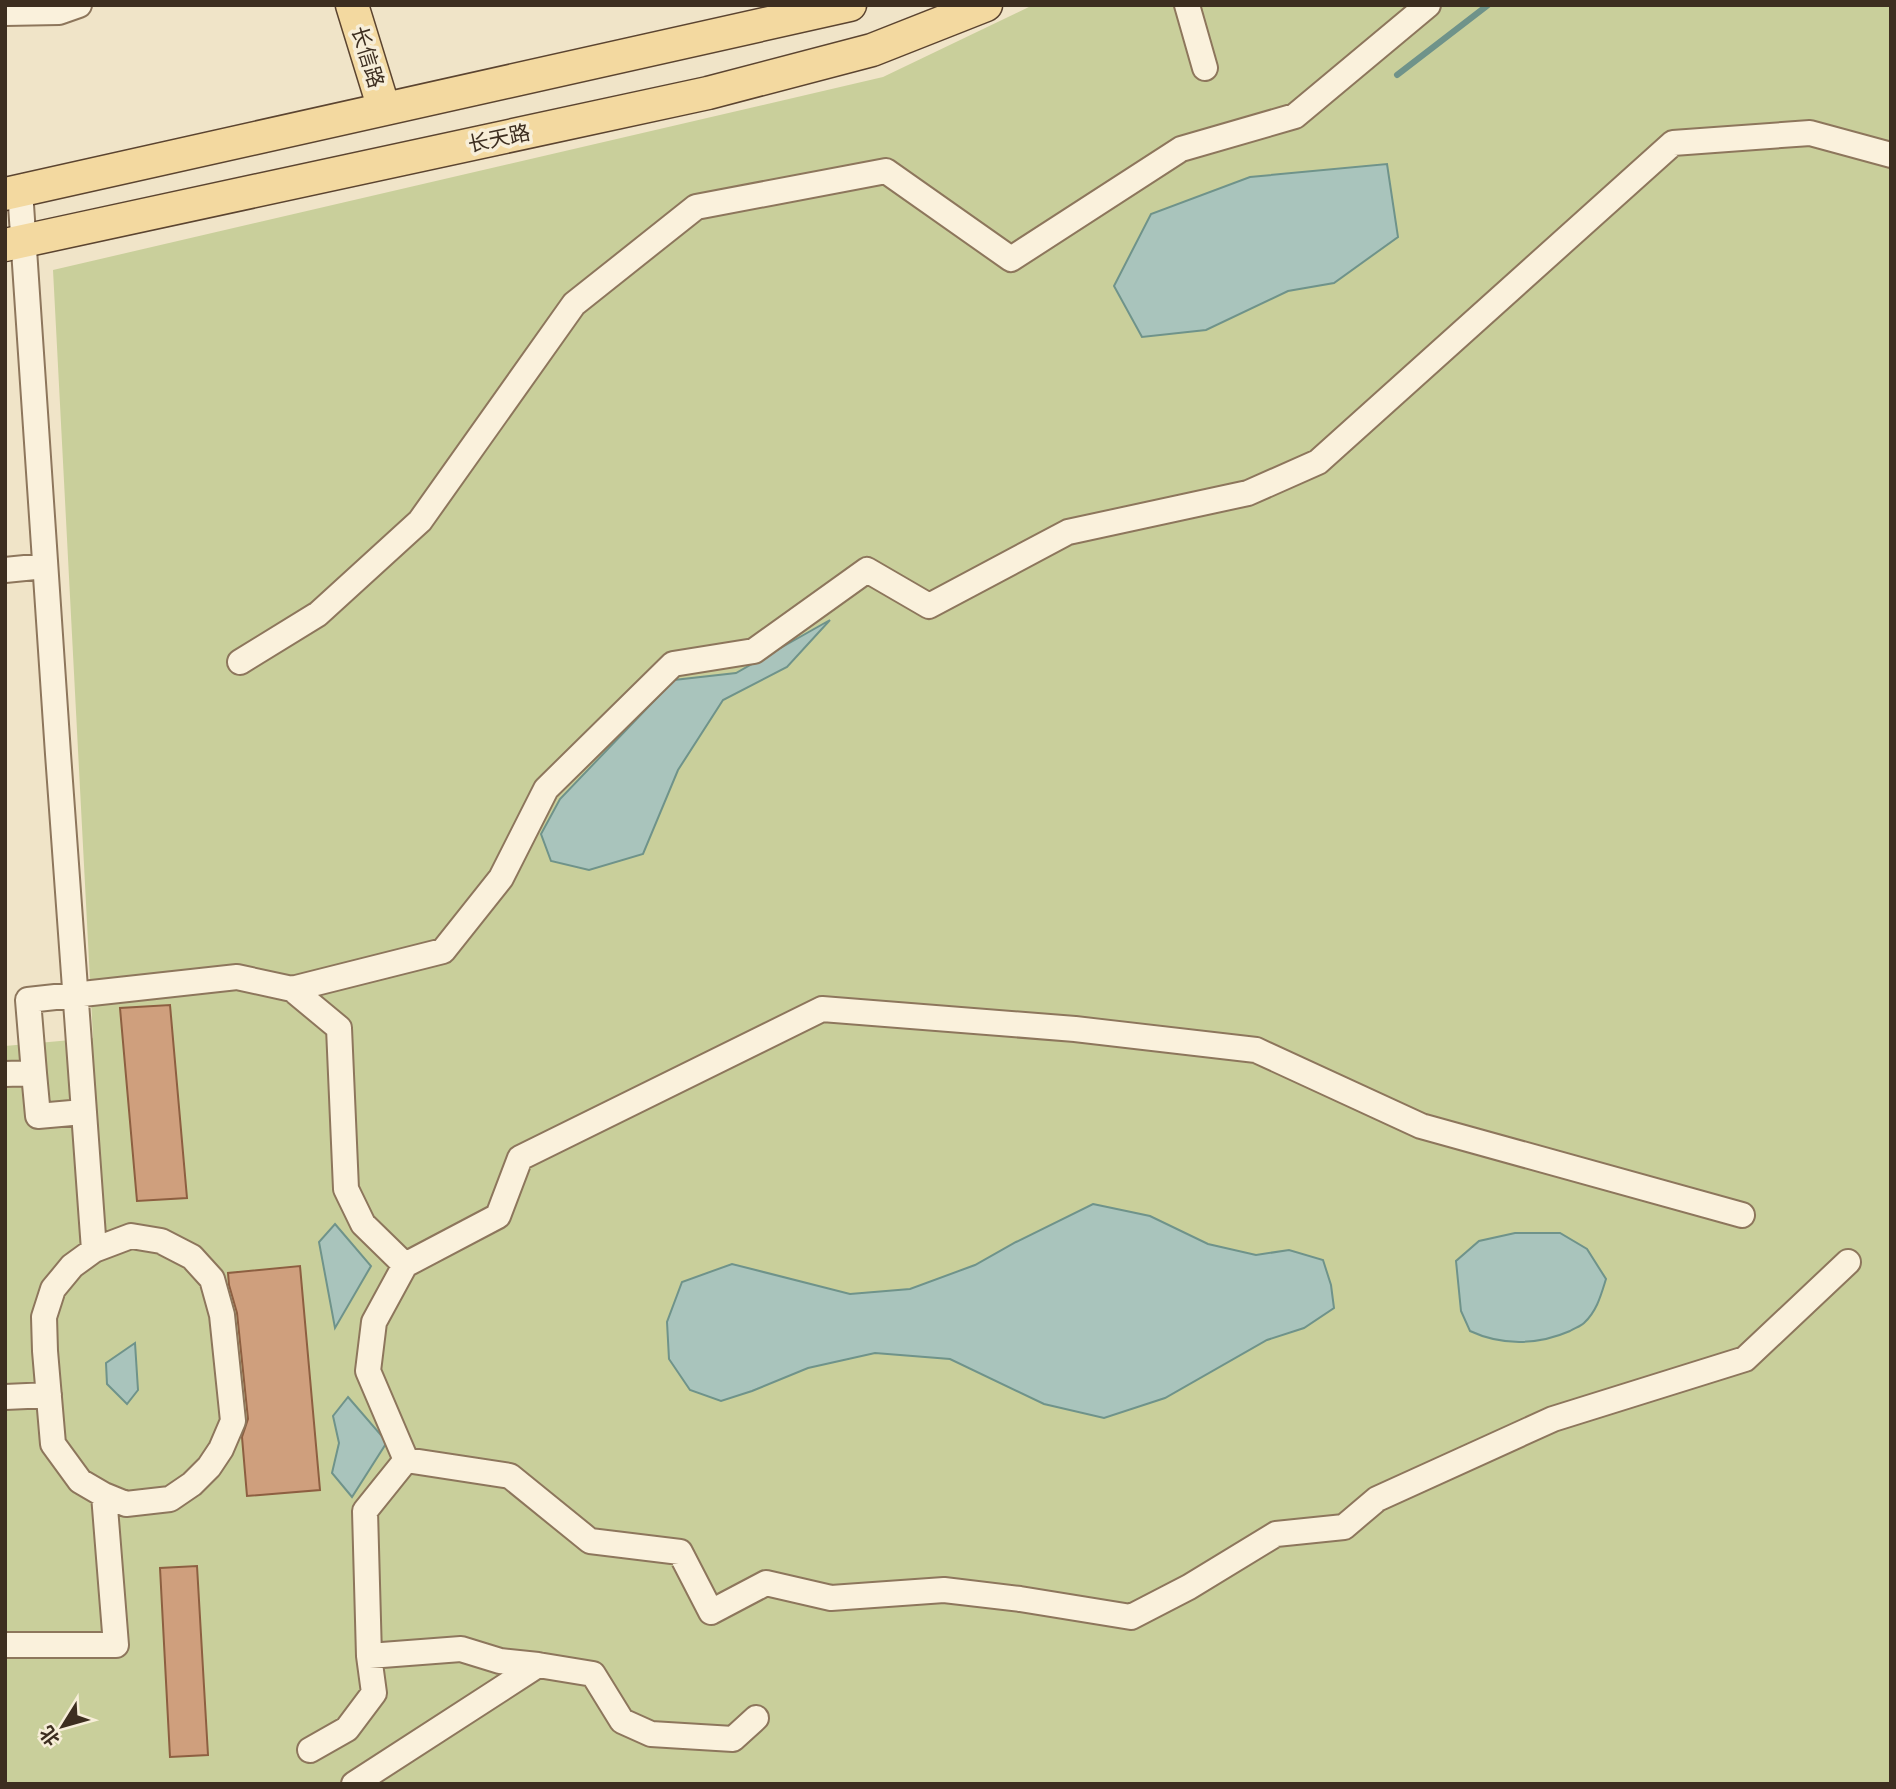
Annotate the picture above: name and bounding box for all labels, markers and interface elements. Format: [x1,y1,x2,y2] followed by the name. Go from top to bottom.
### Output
[346,23,390,91] street label: 长信路
[465,118,533,158] street label: 长天路
[28,1691,98,1761] north arrow
[34,1721,65,1751] text: 北

